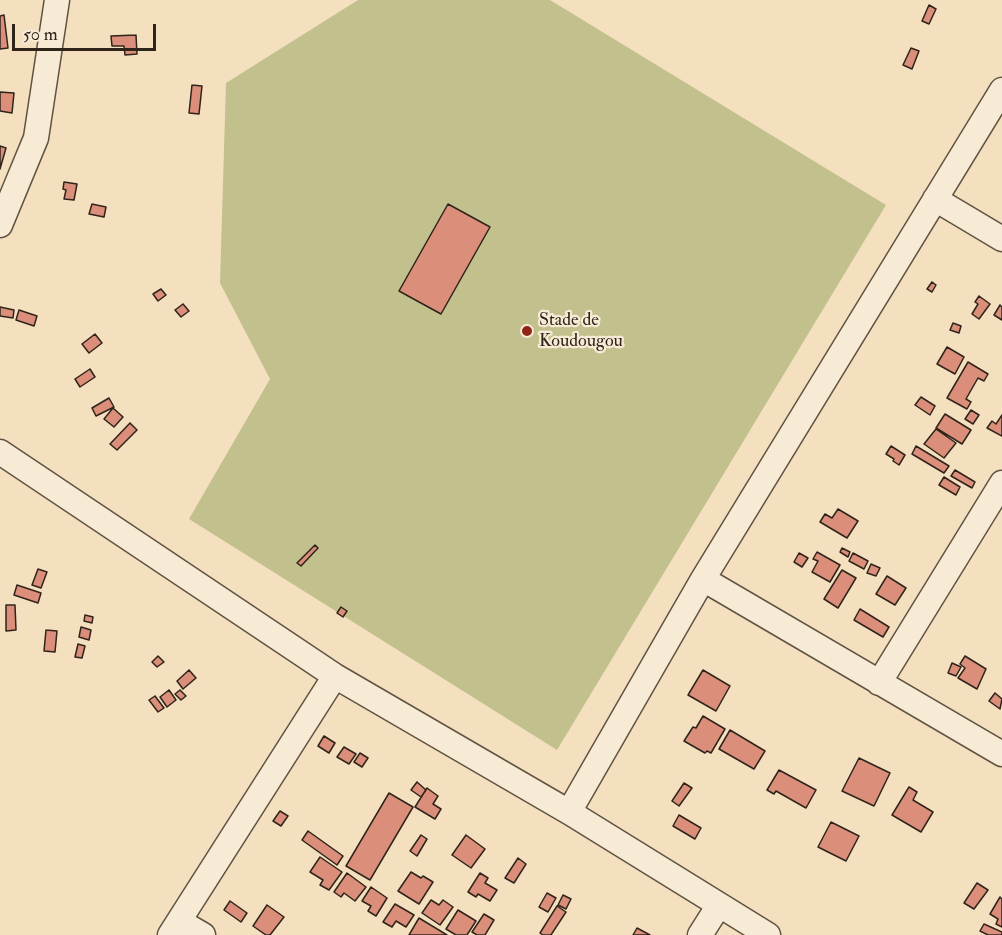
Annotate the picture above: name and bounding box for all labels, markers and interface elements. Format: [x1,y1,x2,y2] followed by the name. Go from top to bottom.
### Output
[15,12,159,50] scale bar
[23,23,58,46] text: 50 m
[539,310,623,352] place label: Stade de Koudougou
[520,324,534,338] marker: Stade de Koudougou

